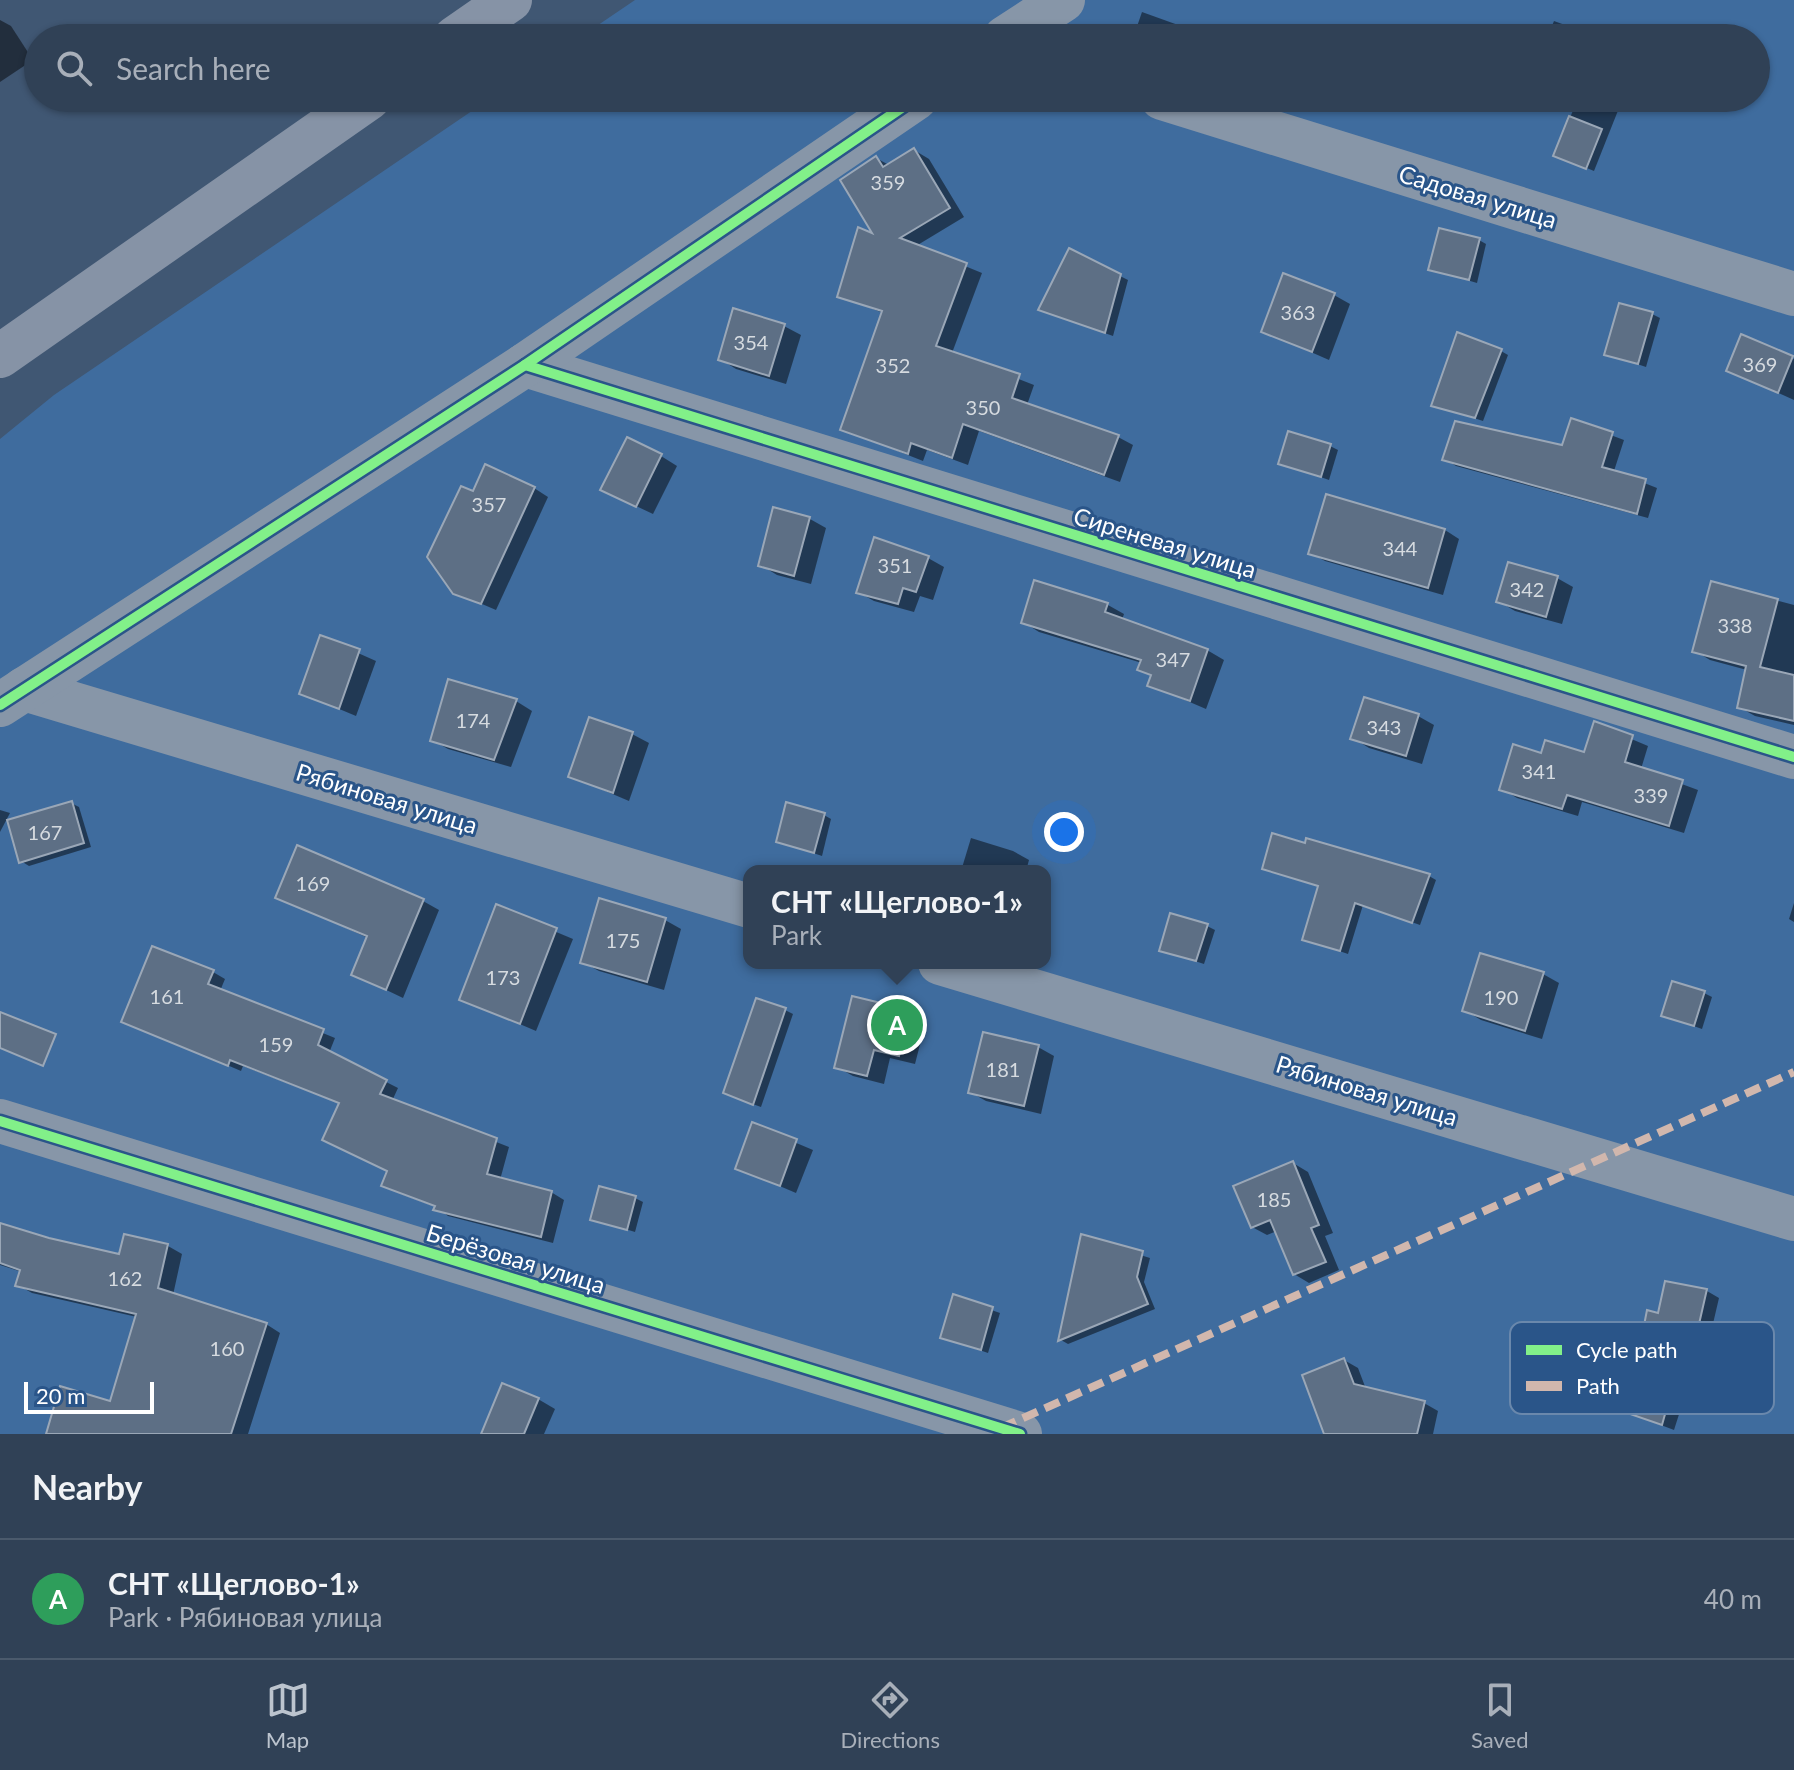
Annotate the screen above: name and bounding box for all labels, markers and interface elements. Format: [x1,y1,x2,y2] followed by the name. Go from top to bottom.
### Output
[24,24,1770,112] search box
[52,46,96,90] icon: search
[116,50,271,86] text: Search here
[1396,158,1560,234] street label: Садовая улица
[871,170,905,194] house number: 359
[1281,300,1315,324] house number: 363
[734,330,769,354] house number: 354
[1743,352,1777,376] house number: 369
[876,353,910,377] house number: 352
[966,395,1000,419] house number: 350
[472,492,506,516] house number: 357
[1070,500,1260,584] street label: Сиреневая улица
[1383,536,1418,560] house number: 344
[878,553,912,577] house number: 351
[1510,577,1544,601] house number: 342
[1718,613,1752,637] house number: 338
[1156,647,1190,671] house number: 347
[456,708,491,732] house number: 174
[1367,715,1401,739] house number: 343
[293,757,481,839] street label: Рябиновая улица
[1522,759,1556,783] house number: 341
[1634,783,1668,807] house number: 339
[1044,812,1084,852] your location
[28,820,62,844] house number: 167
[743,865,1051,969] popup
[296,871,330,895] house number: 169
[771,883,1023,919] text: СНТ «Щеглово-1»
[771,919,822,951] text: Park
[606,928,640,952] house number: 175
[486,965,520,989] house number: 173
[150,984,184,1008] house number: 161
[1484,985,1518,1009] house number: 190
[871,995,923,1055] pin: A
[259,1032,293,1056] house number: 159
[1273,1049,1461,1131] street label: Рябиновая улица
[986,1057,1020,1081] house number: 181
[1257,1187,1291,1211] house number: 185
[423,1217,609,1299] street label: Берёзовая улица
[108,1266,142,1290] house number: 162
[1510,1322,1774,1414] legend
[210,1336,244,1360] house number: 160
[1576,1336,1678,1363] text: Cycle path
[1576,1372,1620,1399] text: Path
[24,1378,154,1414] scale bar
[36,1382,85,1409] text: 20 m
[32,1466,143,1507] text: Nearby
[108,1565,360,1601] text: СНТ «Щеглово-1»
[49,1583,67,1615] text: A
[1704,1583,1762,1615] text: 40 m
[108,1601,382,1633] text: Park · Рябиновая улица
[266,1678,310,1753] tab: Map
[841,1678,940,1753] tab: Directions
[1471,1678,1528,1753] tab: Saved

